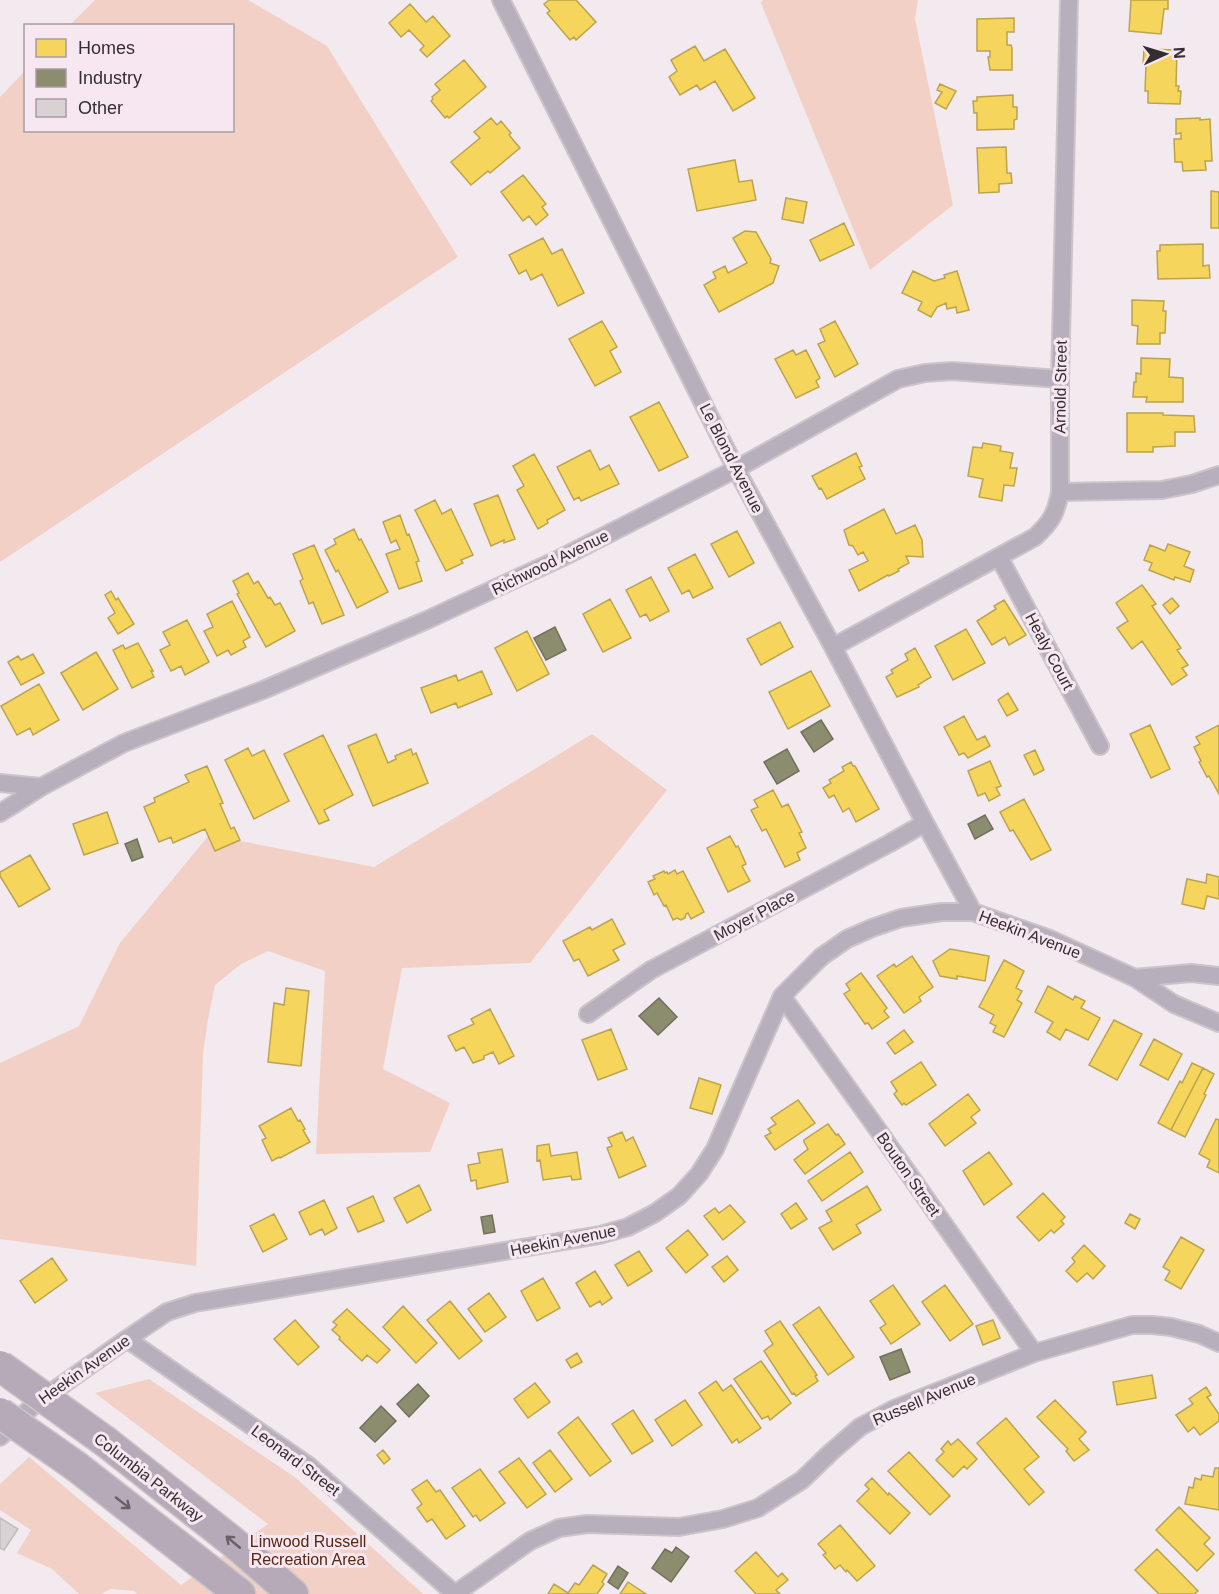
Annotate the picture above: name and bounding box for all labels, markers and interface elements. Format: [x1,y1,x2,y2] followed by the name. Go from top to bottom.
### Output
[24,24,234,132] legend
[1135,24,1195,84] north arrow
[78,38,135,58] text: Homes
[1171,47,1188,59] text: N
[78,68,142,88] text: Industry
[78,98,123,118] text: Other
[1051,340,1070,434] street label: Arnold Street
[697,401,767,516] street label: Le Blond Avenue
[489,527,611,598] street label: Richwood Avenue
[1022,610,1077,693] street label: Healy Court
[711,887,798,944] street label: Moyer Place
[977,907,1083,962] street label: Heekin Avenue
[874,1129,944,1220] street label: Bouton Street
[509,1222,618,1259] street label: Heekin Avenue
[35,1332,133,1407] street label: Heekin Avenue
[870,1370,978,1429] street label: Russell Avenue
[248,1422,344,1499] street label: Leonard Street
[91,1430,206,1525] street label: Columbia Parkway
[115,1497,131,1510] one-way arrow
[250,1533,366,1568] park label: Linwood Russell Recreation Area
[226,1535,241,1549] one-way arrow

